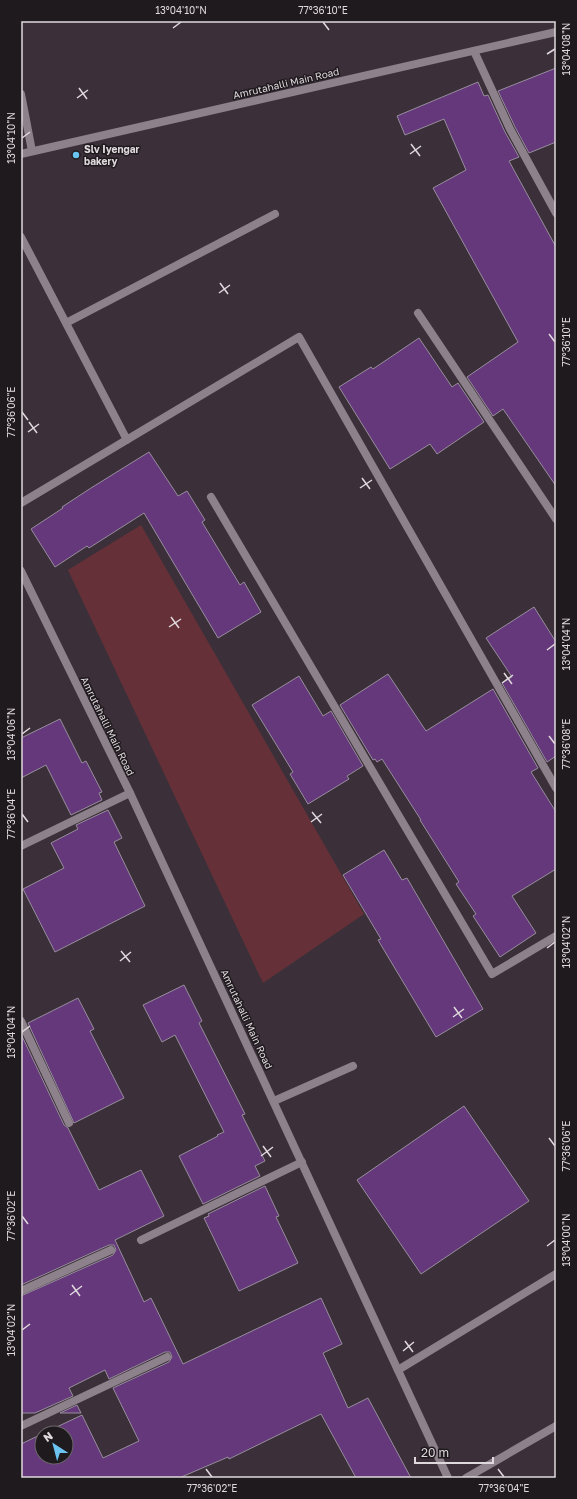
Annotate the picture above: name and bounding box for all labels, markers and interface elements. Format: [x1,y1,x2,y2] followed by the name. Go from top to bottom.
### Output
[155,4,207,16] text: 13°04'10"N
[298,4,348,16] text: 77°36'10"E
[560,23,572,75] text: 13°04'08"N
[232,65,340,101] street label: Amrutahalli Main Road
[5,112,17,164] text: 13°04'10"N
[84,143,139,167] place label: Slv Iyengar bakery
[71,150,81,160] marker: Slv Iyengar bakery
[560,317,572,367] text: 77°36'10"E
[5,387,17,437] text: 77°36'06"E
[560,618,572,670] text: 13°04'04"N
[79,675,137,777] street label: Amrutahalli Main Road
[5,708,17,760] text: 13°04'06"N
[560,719,572,769] text: 77°36'08"E
[5,789,17,839] text: 77°36'04"E
[560,916,572,968] text: 13°04'02"N
[219,967,275,1071] street label: Amrutahalli Main Road
[5,1006,17,1058] text: 13°04'04"N
[560,1121,572,1171] text: 77°36'06"E
[5,1191,17,1241] text: 77°36'02"E
[560,1214,572,1267] text: 13°04'00"N
[5,1304,17,1356] text: 13°04'02"N
[34,1425,74,1465] north arrow
[41,1429,55,1444] text: N
[415,1439,493,1465] scale bar
[421,1445,449,1460] text: 20 m
[187,1482,237,1494] text: 77°36'02"E
[479,1482,529,1494] text: 77°36'04"E

